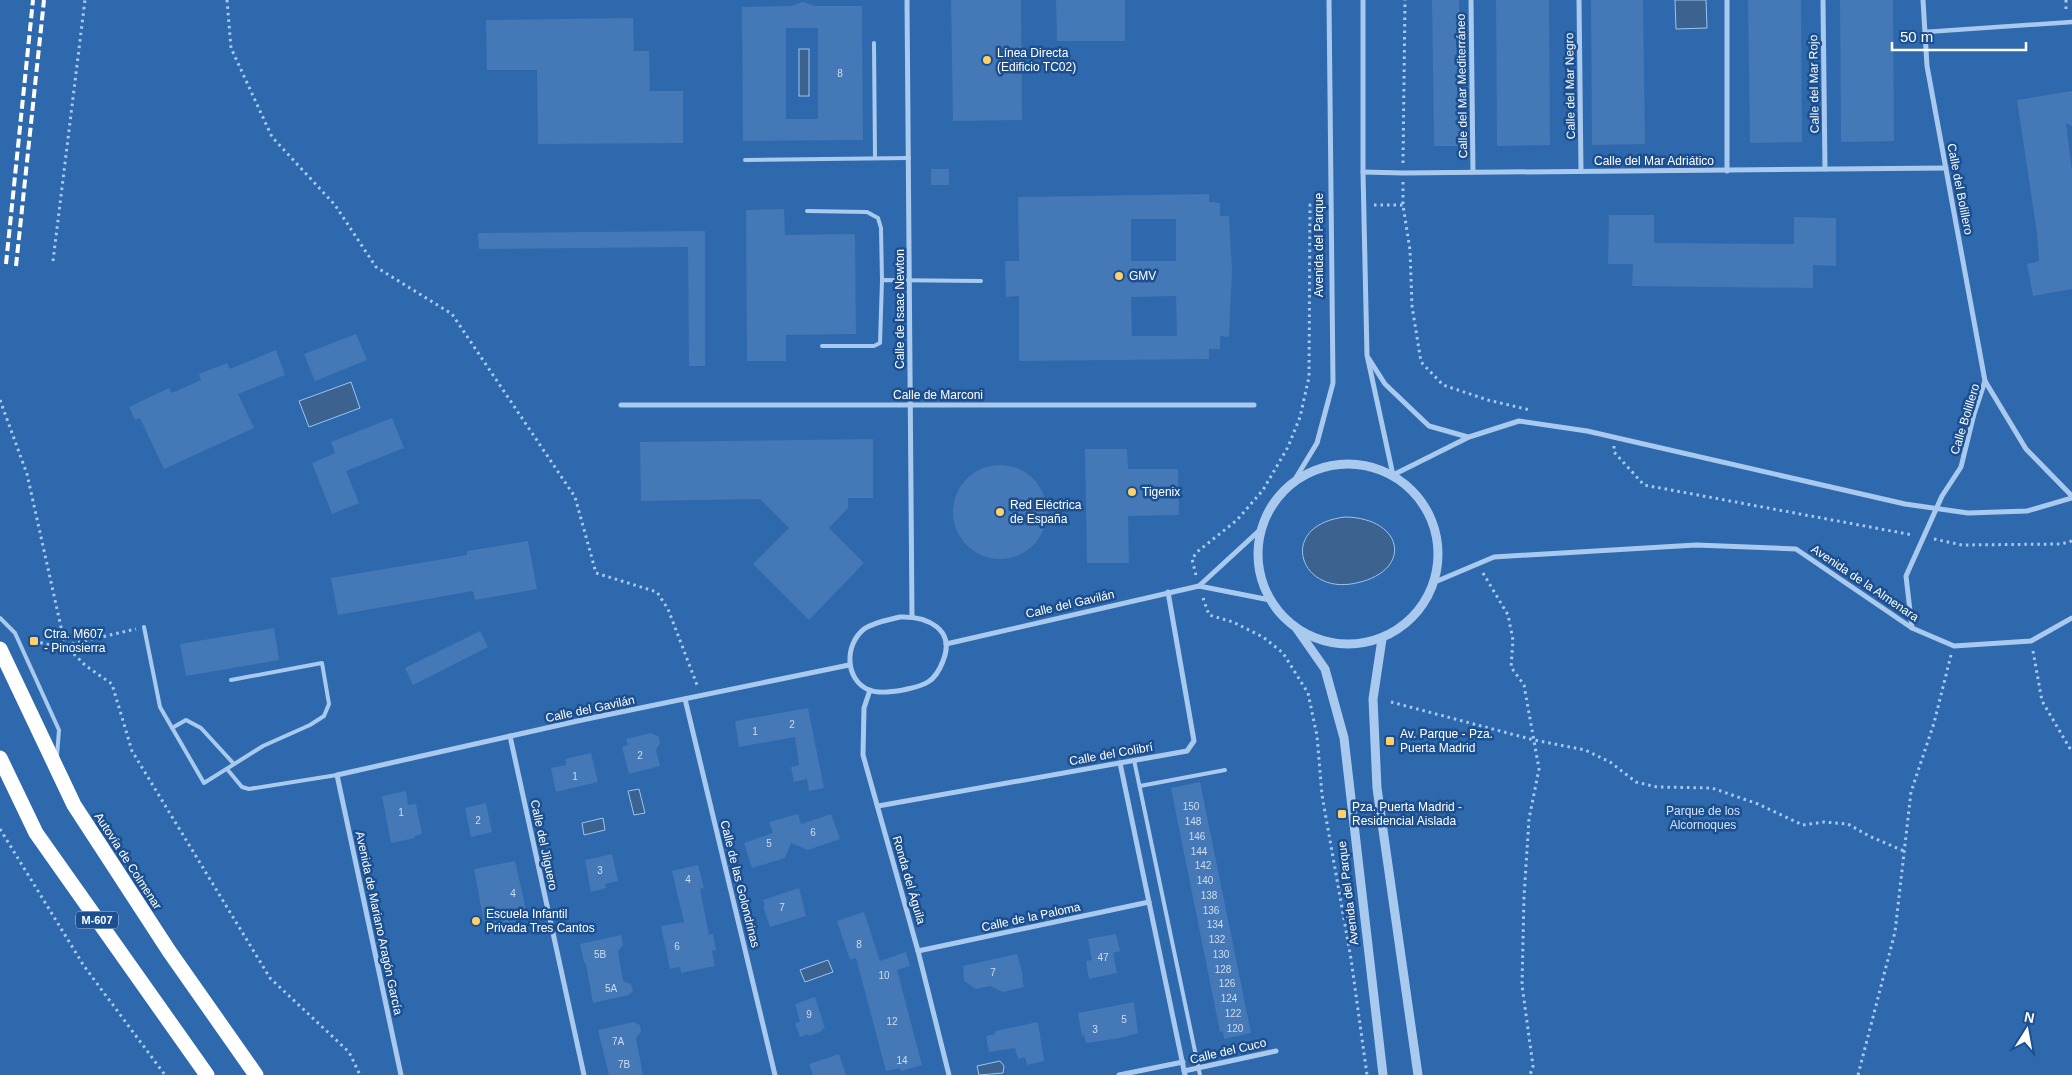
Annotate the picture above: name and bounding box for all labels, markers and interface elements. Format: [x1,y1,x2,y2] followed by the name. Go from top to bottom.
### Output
[1454,13,1470,158] street label: Calle del Mar Mediterráneo
[1892,20,2026,52] scale bar
[1900,28,1933,45] text: 50 m
[1562,32,1578,139] street label: Calle del Mar Negro
[1806,34,1822,133] street label: Calle del Mar Rojo
[997,46,1076,74] place label: Línea Directa (Edificio TC02)
[981,54,993,66] marker: Línea Directa (Edificio TC02)
[837,68,843,79] house number: 8
[1944,142,1976,236] street label: Calle del Bolillero
[1594,154,1714,168] street label: Calle del Mar Adriático
[1312,192,1326,297] street label: Avenida del Parque
[893,249,907,369] street label: Calle de Isaac Newton
[1129,269,1156,283] place label: GMV
[1113,270,1125,282] marker: GMV
[1948,382,1983,456] street label: Calle Bolillero
[893,388,983,402] street label: Calle de Marconi
[1142,485,1180,499] place label: Tigenix
[1126,486,1138,498] marker: Tigenix
[1010,498,1082,526] place label: Red Eléctrica de España
[994,506,1006,518] marker: Red Eléctrica de España
[1809,542,1922,624] street label: Avenida de la Almenara
[1024,587,1116,621] street label: Calle del Gavilán
[44,627,106,655] place label: Ctra. M607 - Pinosierra
[28,635,40,647] marker: Ctra. M607 - Pinosierra
[544,693,636,725] street label: Calle del Gavilán
[789,719,795,730] house number: 2
[752,726,758,737] house number: 1
[1400,727,1493,755] place label: Av. Parque - Pza. Puerta Madrid
[1384,735,1396,747] marker: Av. Parque - Pza. Puerta Madrid
[1068,740,1155,768] street label: Calle del Colibrí
[637,750,643,761] house number: 2
[572,771,578,782] house number: 1
[528,799,560,892] street label: Calle del Jilguero
[1352,800,1462,828] place label: Pza. Puerta Madrid - Residencial Aislada
[1183,801,1200,812] house number: 150
[1666,804,1740,832] park label: Parque de los Alcornoques
[398,807,404,818] house number: 1
[1336,808,1348,820] marker: Pza. Puerta Madrid - Residencial Aislada
[91,810,165,912] street label: Autovía de Colmenar
[475,815,481,826] house number: 2
[1185,816,1202,827] house number: 148
[717,819,763,949] street label: Calle de las Golondrinas
[810,827,816,838] house number: 6
[353,830,405,1016] street label: Avenida de Mariano Aragón García
[1189,831,1206,842] house number: 146
[890,834,929,926] street label: Ronda del Águila
[766,838,772,849] house number: 5
[1335,840,1361,946] street label: Avenida del Parque
[1191,846,1208,857] house number: 144
[1195,860,1212,871] house number: 142
[597,865,603,876] house number: 3
[685,874,691,885] house number: 4
[1197,875,1214,886] house number: 140
[510,888,516,899] house number: 4
[1201,890,1218,901] house number: 138
[980,900,1082,934] street label: Calle de la Paloma
[779,902,785,913] house number: 7
[1203,905,1220,916] house number: 136
[486,907,595,935] place label: Escuela Infantil Privada Tres Cantos
[76,912,118,928] road number: M-607
[470,915,482,927] marker: Escuela Infantil Privada Tres Cantos
[1207,919,1224,930] house number: 134
[1209,934,1226,945] house number: 132
[856,939,862,950] house number: 8
[674,941,680,952] house number: 6
[594,949,606,960] house number: 5B
[1213,949,1230,960] house number: 130
[1097,952,1109,963] house number: 47
[1215,964,1232,975] house number: 128
[990,967,996,978] house number: 7
[878,970,890,981] house number: 10
[1219,978,1236,989] house number: 126
[605,983,617,994] house number: 5A
[1221,993,1238,1004] house number: 124
[2002,1005,2052,1055] north arrow
[1225,1008,1242,1019] house number: 122
[2023,1008,2036,1026] text: N
[806,1009,812,1020] house number: 9
[1121,1014,1127,1025] house number: 5
[886,1016,898,1027] house number: 12
[1227,1023,1244,1034] house number: 120
[1092,1024,1098,1035] house number: 3
[1188,1035,1268,1067] street label: Calle del Cuco
[612,1036,624,1047] house number: 7A
[896,1055,908,1066] house number: 14
[618,1059,630,1070] house number: 7B

